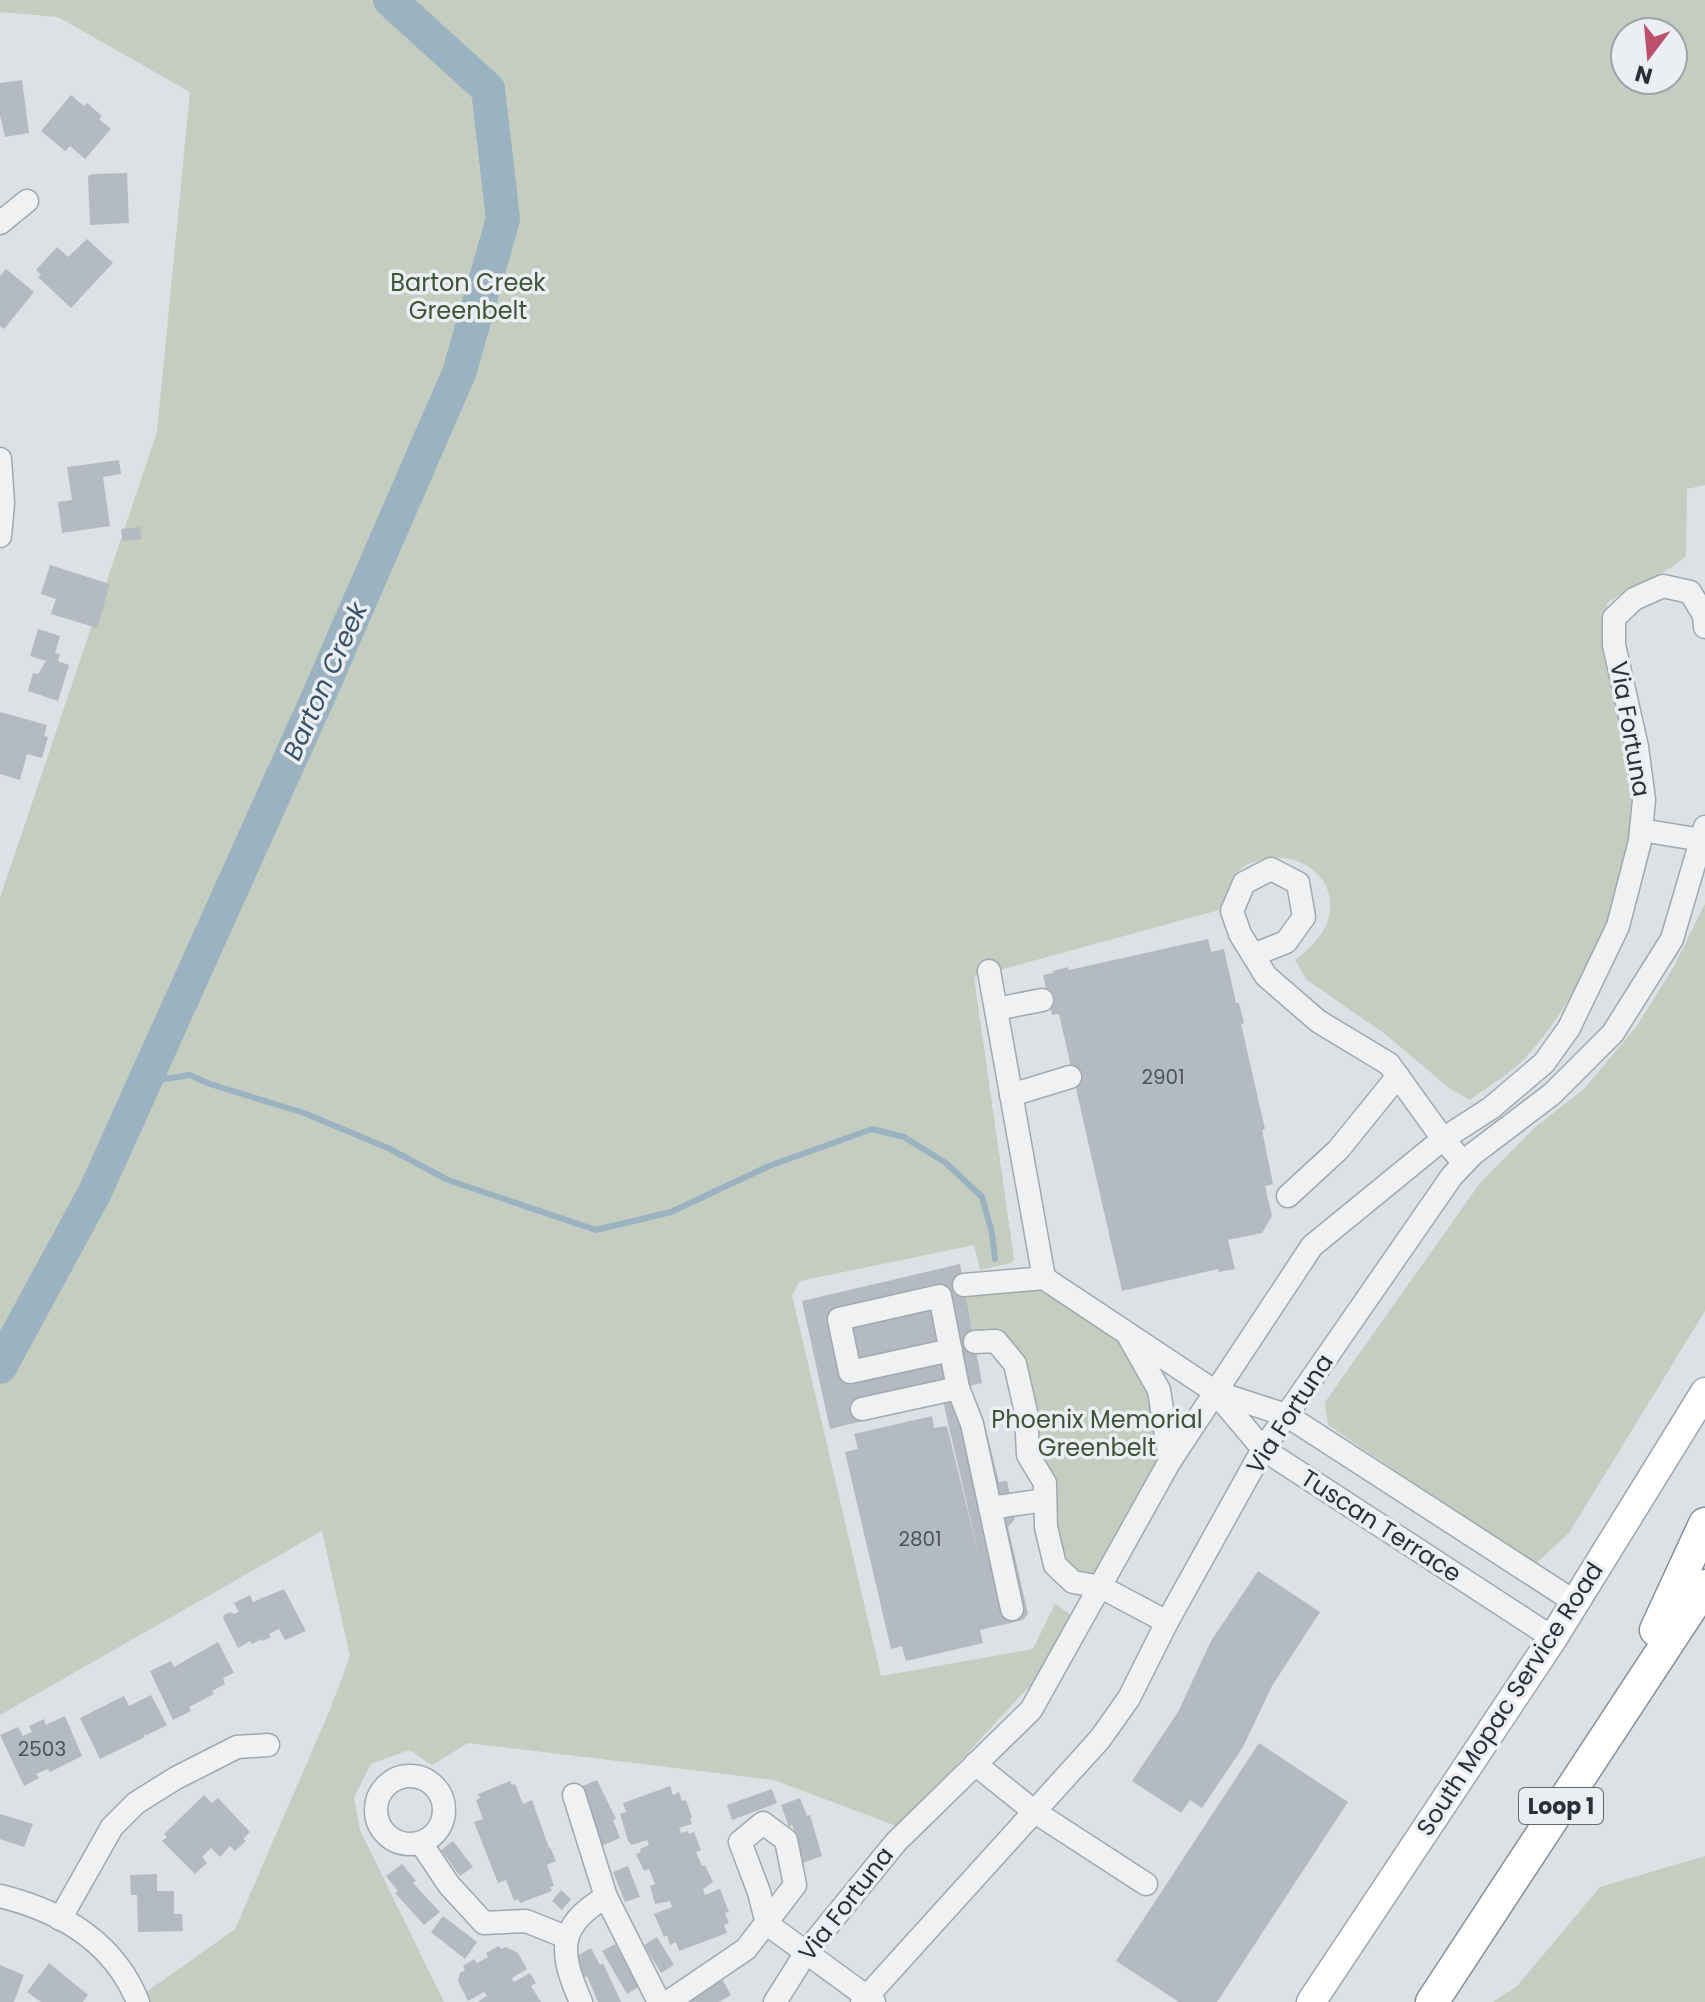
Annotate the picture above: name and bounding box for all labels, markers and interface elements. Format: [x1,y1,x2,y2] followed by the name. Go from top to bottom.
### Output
[1609,16,1689,96] north arrow
[1631,58,1656,92] text: N
[390,266,546,327] park label: Barton Creek Greenbelt
[274,595,376,766] water label: Barton Creek
[1602,659,1659,799] street label: Via Fortuna
[1141,1063,1185,1091] house number: 2901
[1238,1347,1341,1480] street label: Via Fortuna
[991,1403,1203,1464] park label: Phoenix Memorial Greenbelt
[1295,1461,1468,1590] street label: Tuscan Terrace
[898,1525,942,1553] house number: 2801
[1409,1555,1611,1842] street label: South Mopac Service Road
[18,1735,66,1763] house number: 2503
[1519,1788,1603,1824] road number: Loop 1
[790,1840,901,1968] street label: Via Fortuna

